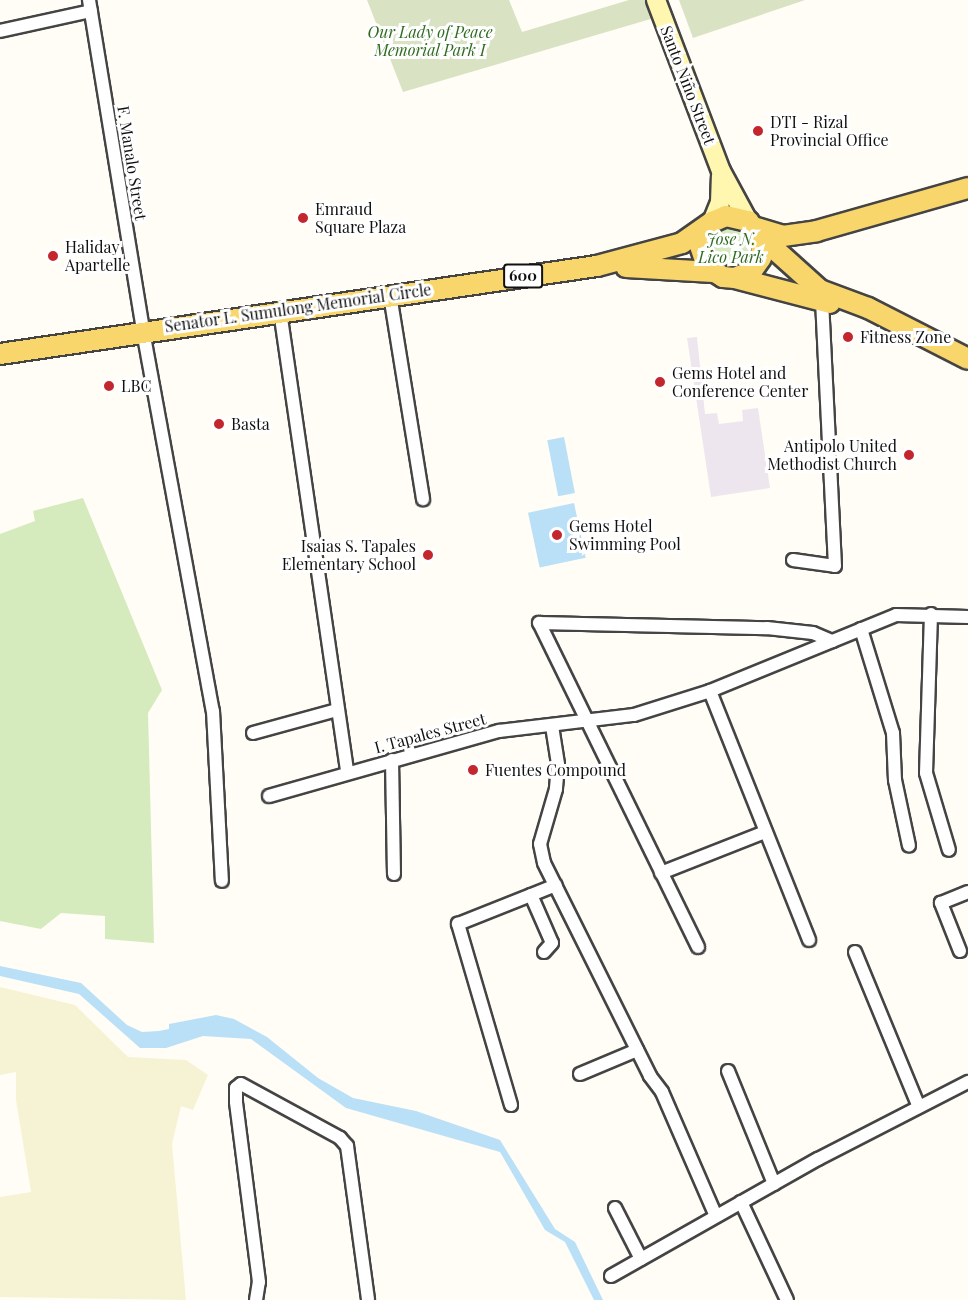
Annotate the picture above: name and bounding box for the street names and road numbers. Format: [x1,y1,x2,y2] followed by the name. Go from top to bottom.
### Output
[657,23,719,147] street label: Santo Niño Street
[113,104,151,222] street label: F. Manalo Street
[502,264,544,288] road number: 600
[163,280,433,336] street label: Senator L. Sumulong Memorial Circle
[372,709,488,757] street label: I. Tapales Street

